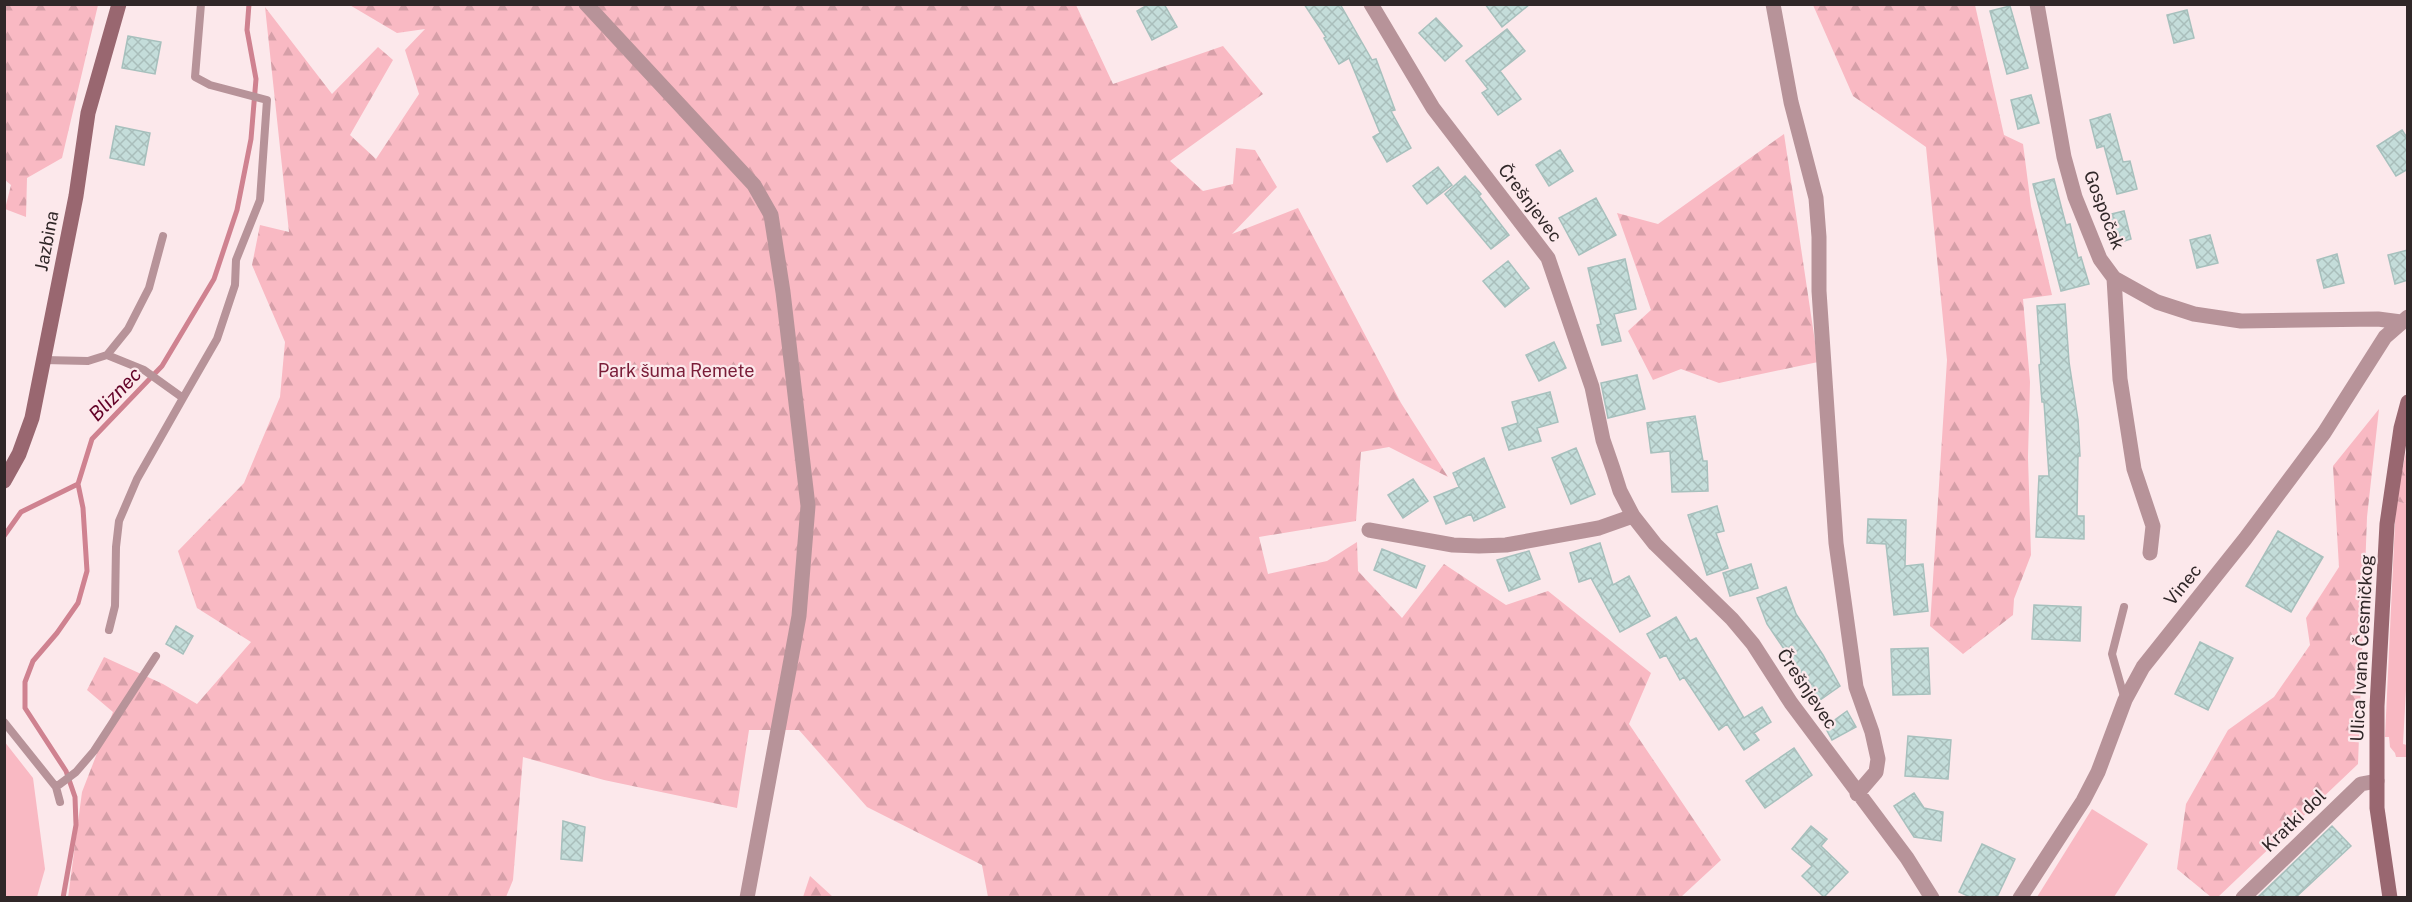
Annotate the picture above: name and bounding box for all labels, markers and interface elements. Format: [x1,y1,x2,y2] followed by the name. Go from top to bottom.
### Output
[1494,159,1567,246] street label: Črešnjevec
[2080,167,2129,252] street label: Gospočak
[30,209,63,273] street label: Jazbina
[598,360,754,381] park label: Park šuma Remete
[84,362,146,426] water label: Bliznec
[2346,554,2377,742] street label: Ulica Ivana Česmičkog
[2160,560,2206,610] street label: Vinec
[1773,644,1842,733] street label: Črešnjevec
[2257,785,2330,856] street label: Kratki dol

